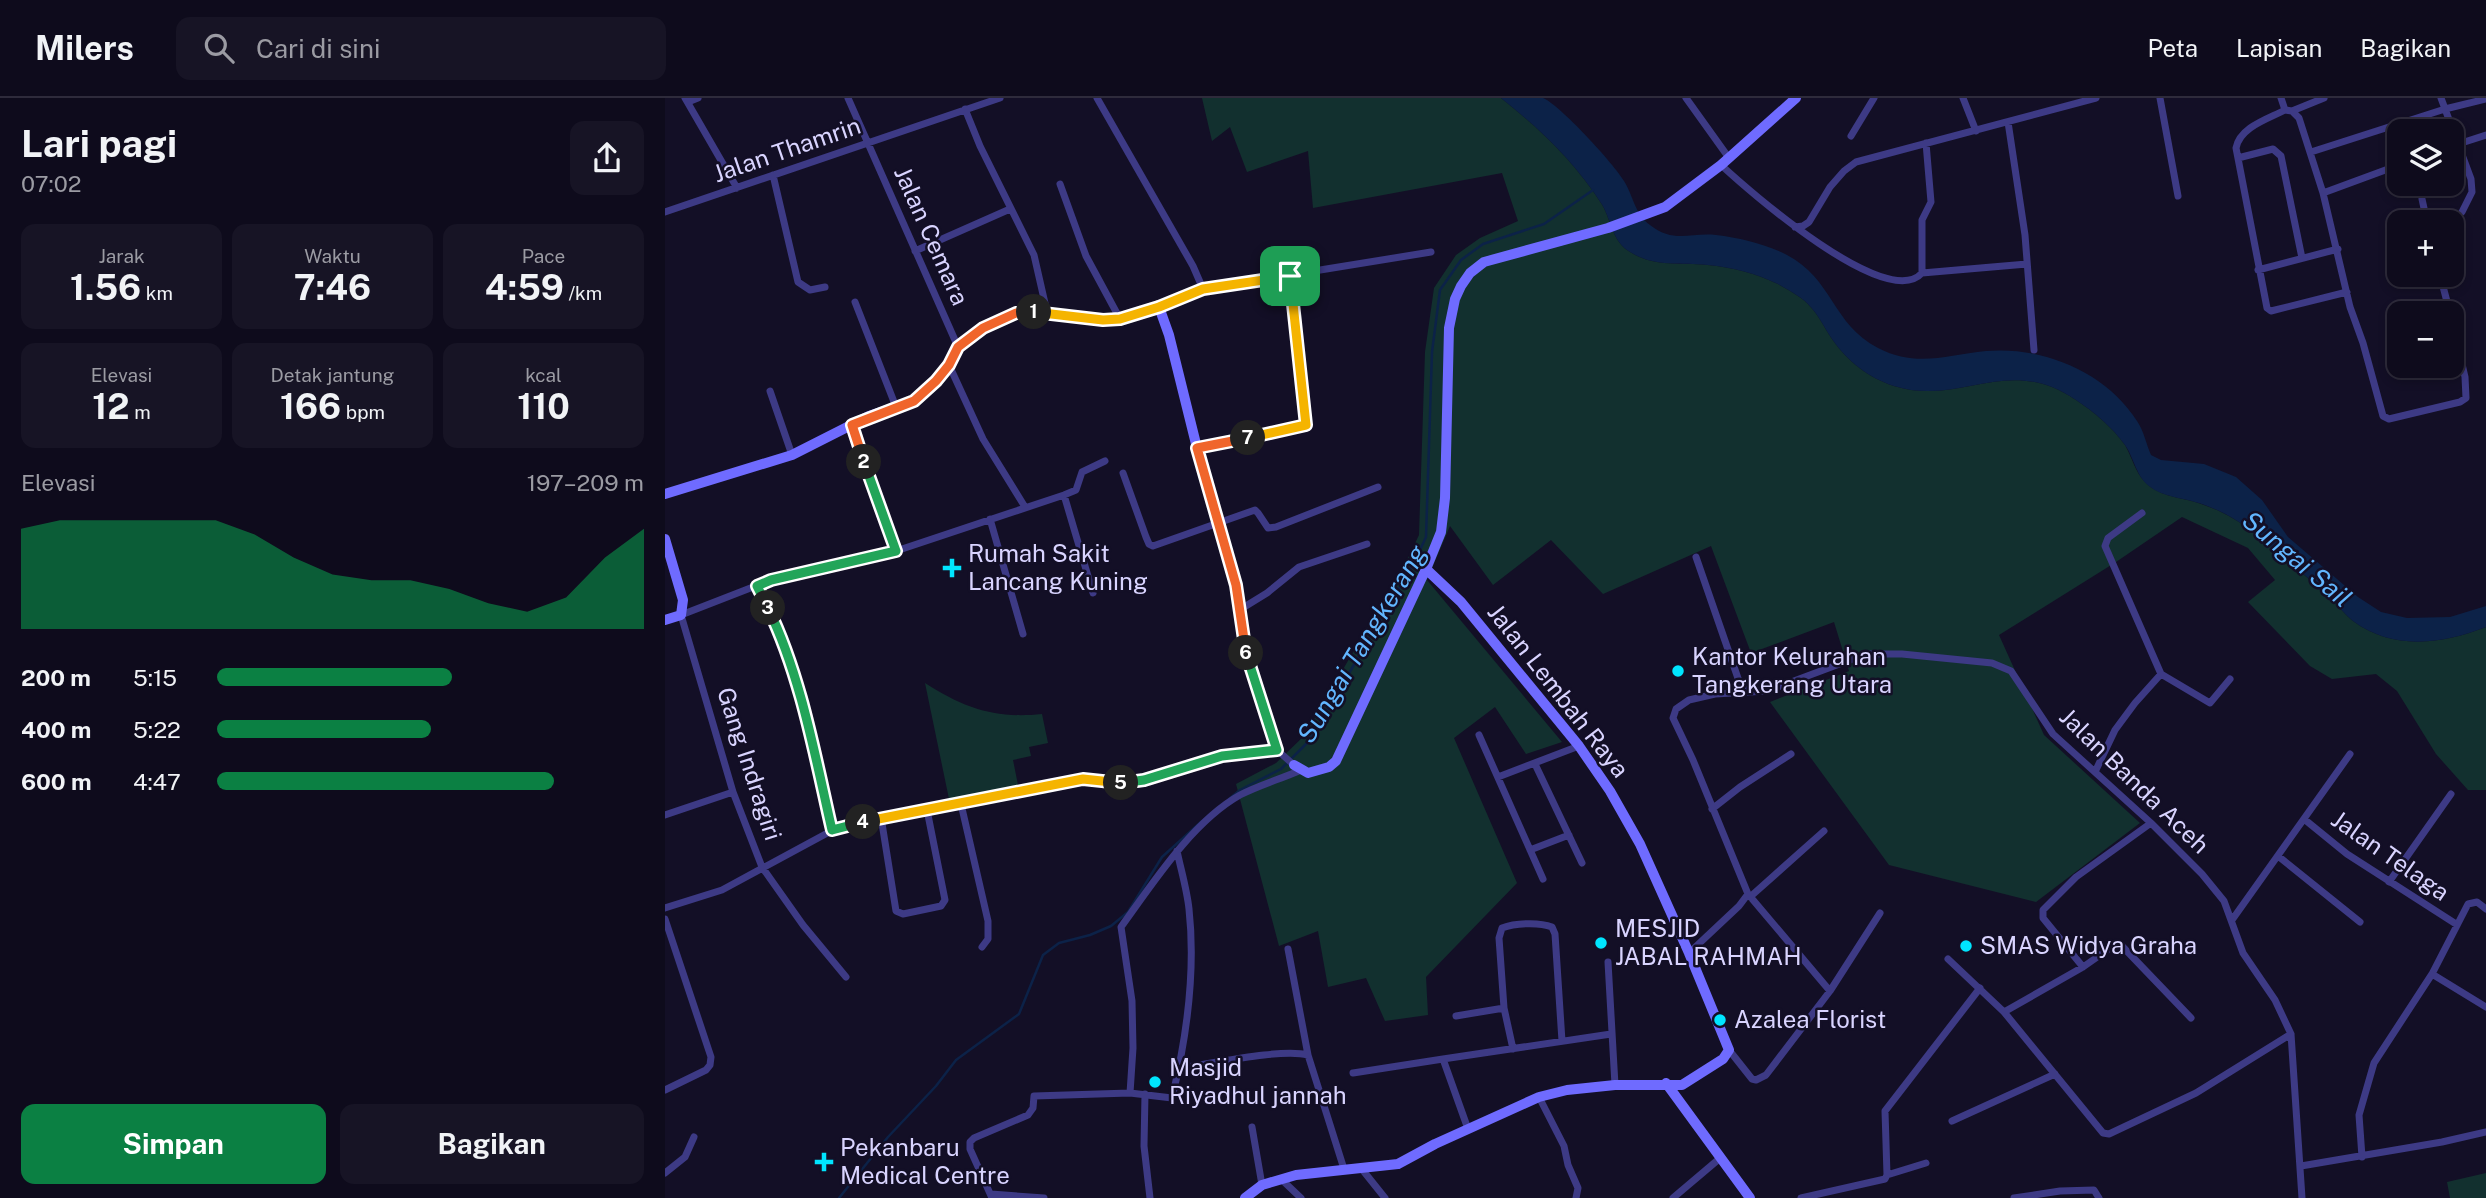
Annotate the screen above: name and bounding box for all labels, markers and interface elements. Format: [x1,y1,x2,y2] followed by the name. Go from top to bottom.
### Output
[176,17,666,80] search box
[35,29,134,67] text: Milers
[200,29,238,67] icon: search
[256,33,380,64] text: Cari di sini
[2147,34,2198,62] text: Peta
[2236,34,2322,62] text: Lapisan
[2360,34,2451,62] text: Bagikan
[709,111,864,187] street label: Jalan Thamrin
[2387,119,2464,378] map controls
[2387,119,2464,196] button: layers
[21,121,177,166] text: Lari pagi
[570,121,644,195] button: share
[889,162,975,309] street label: Jalan Cemara
[21,170,81,197] text: 07:02
[2387,210,2464,287] button: +
[98,245,145,267] text: Jarak
[304,245,361,267] text: Waktu
[522,245,565,267] text: Pace
[1260,246,1320,306] pin
[1271,257,1309,295] icon: arrive
[70,267,141,308] text: 1.56
[294,267,371,308] text: 7:46
[485,267,564,308] text: 4:59
[141,282,173,304] text: km
[564,282,602,304] text: /km
[1017,294,1051,330] pin: 1
[1029,300,1038,322] text: 1
[2387,301,2464,378] button: −
[91,364,152,386] text: Elevasi
[271,364,394,386] text: Detak jantung
[525,364,562,386] text: kcal
[92,386,130,427] text: 12
[280,386,341,427] text: 166
[517,386,570,427] text: 110
[130,401,151,423] text: m
[341,401,385,423] text: bpm
[1231,420,1265,456] pin: 7
[1242,426,1253,448] text: 7
[847,444,881,480] pin: 2
[857,450,870,472] text: 2
[21,469,95,496] text: Elevasi
[527,469,644,496] text: 197–209 m
[2236,504,2358,613] water label: Sungai Sail
[968,539,1148,595] place label: Rumah Sakit Lancang Kuning
[1290,539,1433,748] water label: Sungai Tangkerang
[942,558,962,578] marker: Rumah Sakit Lancang Kuning
[751,590,785,626] pin: 3
[761,596,774,618] text: 3
[1482,598,1635,783] street label: Jalan Lembah Raya
[1229,636,1263,670] pin: 6
[1239,641,1252,663] text: 6
[1692,642,1892,698] place label: Kantor Kelurahan Tangkerang Utara
[1670,663,1686,679] marker: Kantor Kelurahan Tangkerang Utara
[21,664,91,691] text: 200 m
[133,664,177,691] text: 5:15
[712,684,788,844] street label: Gang Indragiri
[2054,702,2215,859] street label: Jalan Banda Aceh
[21,716,91,743] text: 400 m
[133,716,181,743] text: 5:22
[1103,766,1139,800] pin: 5
[21,768,91,795] text: 600 m
[133,768,181,795] text: 4:47
[1114,771,1127,793] text: 5
[845,804,881,840] pin: 4
[2326,804,2455,906] street label: Jalan Telaga
[856,810,869,832] text: 4
[1615,914,1802,970] place label: MESJID JABAL RAHMAH
[1980,931,2197,959] place label: SMAS Widya Graha
[1593,935,1609,951] marker: MESJID JABAL RAHMAH
[1958,938,1974,954] marker: SMAS Widya Graha
[1734,1005,1886,1033] place label: Azalea Florist
[1712,1012,1728,1028] marker: Azalea Florist
[1169,1053,1347,1109] place label: Masjid Riyadhul jannah
[1147,1074,1163,1090] marker: Masjid Riyadhul jannah
[21,1104,326,1184] button: Simpan
[340,1104,644,1184] button: Bagikan
[840,1133,1010,1189] place label: Pekanbaru Medical Centre
[814,1152,834,1172] marker: Pekanbaru Medical Centre

